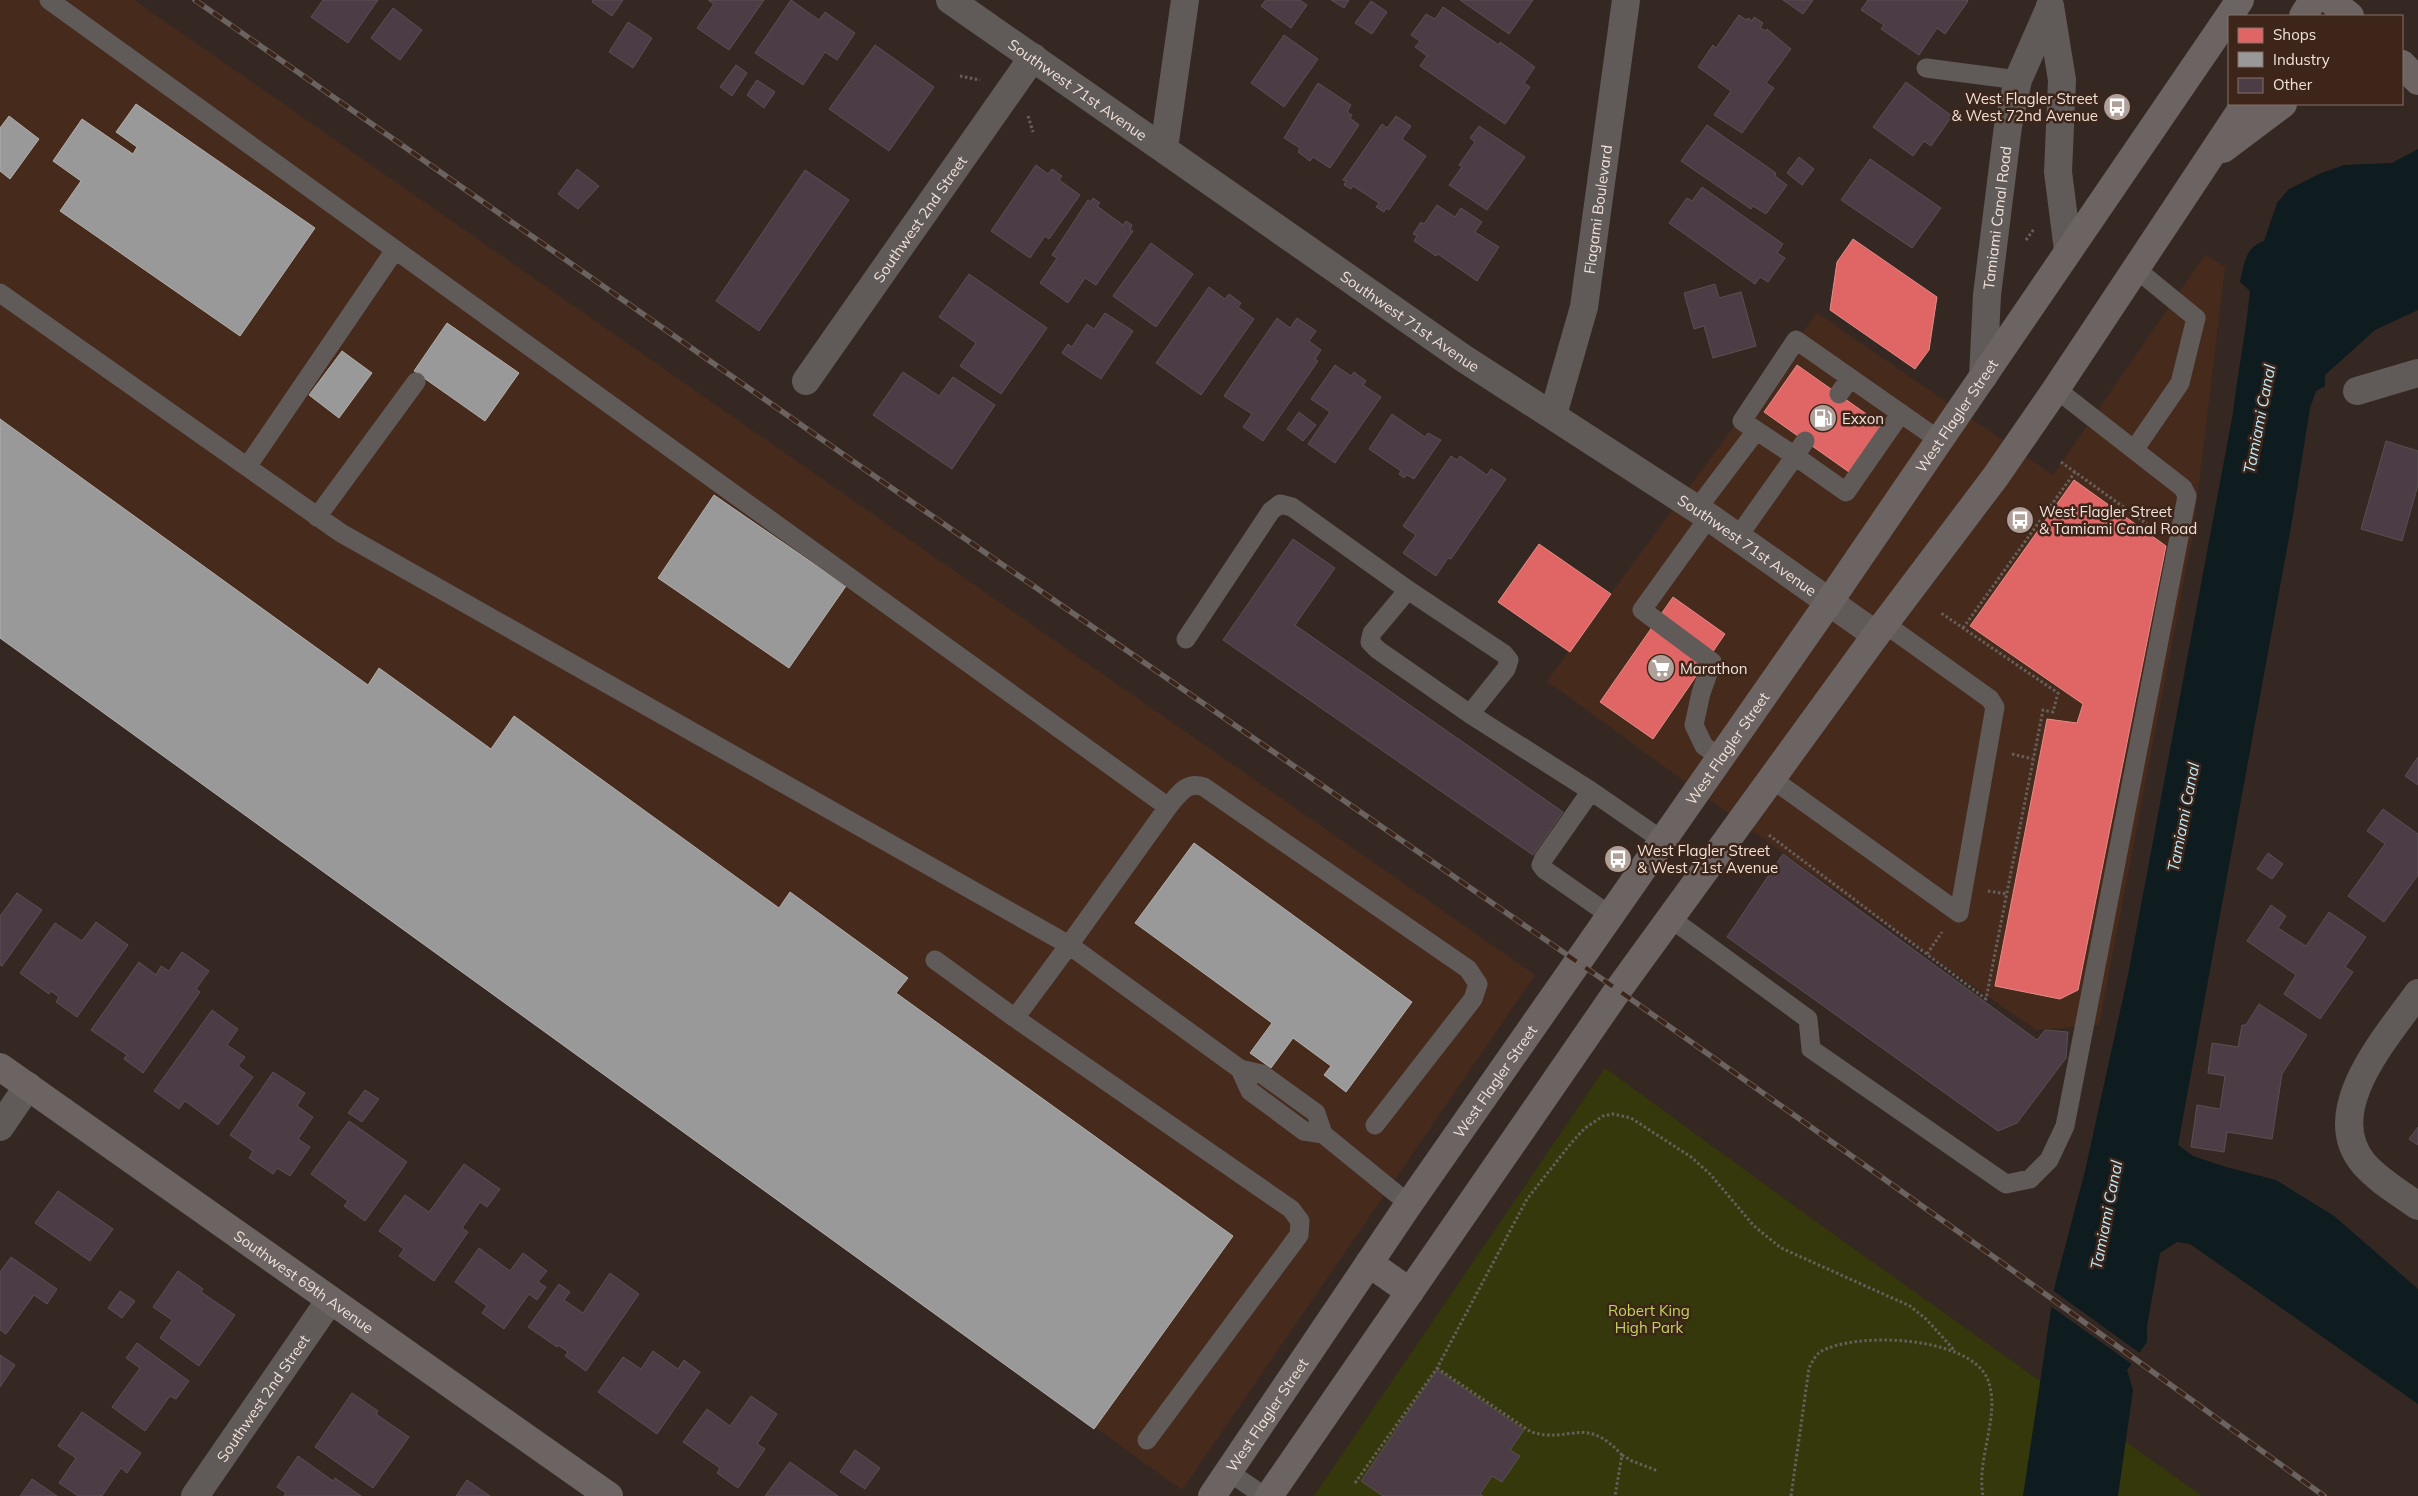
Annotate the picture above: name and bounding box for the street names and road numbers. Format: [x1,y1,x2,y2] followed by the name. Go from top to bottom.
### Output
[1005,34,1151,144] street label: Southwest 71st Avenue
[1579,144,1616,275] street label: Flagami Boulevard
[1978,145,2015,291] street label: Tamiami Canal Road
[869,152,971,286] street label: Southwest 2nd Street
[1337,266,1483,376] street label: Southwest 71st Avenue
[1911,355,2002,476] street label: West Flagler Street
[1674,490,1821,600] street label: Southwest 71st Avenue
[1681,688,1773,808] street label: West Flagler Street
[1449,1021,1541,1141] street label: West Flagler Street
[231,1226,378,1337] street label: Southwest 69th Avenue
[212,1331,313,1465] street label: Southwest 2nd Street
[1222,1354,1312,1475] street label: West Flagler Street

